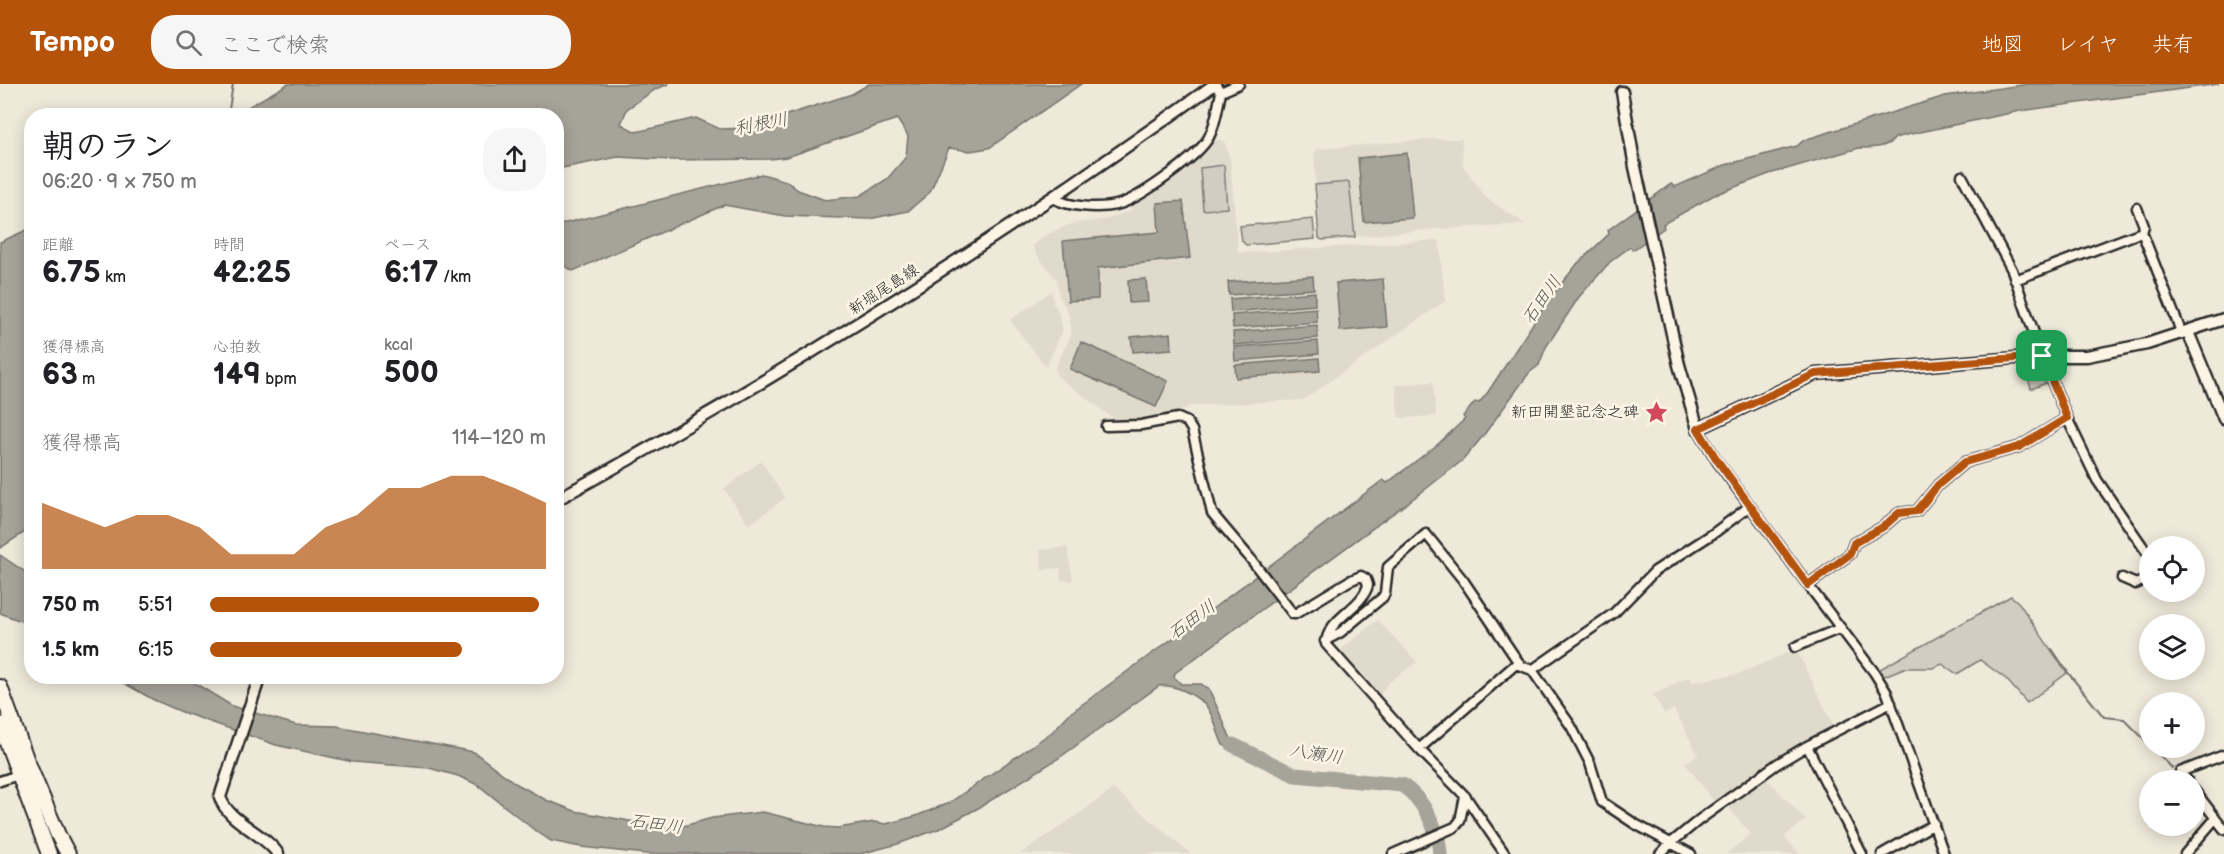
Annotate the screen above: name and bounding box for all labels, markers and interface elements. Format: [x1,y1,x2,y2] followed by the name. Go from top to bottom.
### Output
[151,15,571,69] search box
[30,26,115,59] text: Tempo
[172,26,205,59] icon: search
[220,32,330,59] text: ここで検索
[1982,32,2024,57] text: 地図
[2057,32,2119,57] text: レイヤ
[2152,32,2194,57] text: 共有
[732,109,790,139] water label: 利根川
[42,127,174,167] text: 朝のラン
[483,128,546,191] button: share
[42,170,197,194] text: 06:20 · 9 × 750 m
[42,236,74,255] text: 距離
[213,236,245,255] text: 時間
[384,236,431,255] text: ペース
[42,255,101,291] text: 6.75
[213,255,291,291] text: 42:25
[384,255,439,291] text: 6:17
[845,260,923,320] street label: 新堀尾島線
[101,268,126,287] text: km
[439,268,471,287] text: /km
[1518,272,1566,328] water label: 石田川
[2016,330,2067,381] pin
[384,336,413,355] text: kcal
[42,338,106,357] text: 獲得標高
[213,338,261,357] text: 心拍数
[2025,339,2058,372] icon: arrive
[384,355,439,391] text: 500
[42,357,78,393] text: 63
[213,357,261,393] text: 149
[78,370,95,389] text: m
[261,370,297,389] text: bpm
[1644,399,1670,425] place icon: 新田開墾記念之碑
[1511,403,1639,422] place label: 新田開墾記念之碑
[452,426,546,450] text: 114–120 m
[42,431,122,455] text: 獲得標高
[2139,536,2205,836] map controls
[2139,536,2205,602] button: locate
[42,593,100,617] text: 750 m
[138,593,173,617] text: 5:51
[1164,596,1220,644] water label: 石田川
[2139,614,2205,680] button: layers
[42,638,99,662] text: 1.5 km
[138,638,173,662] text: 6:15
[2139,692,2205,758] button: +
[1288,739,1344,769] water label: 八瀬川
[2139,770,2205,836] button: −
[628,810,684,838] water label: 石田川

